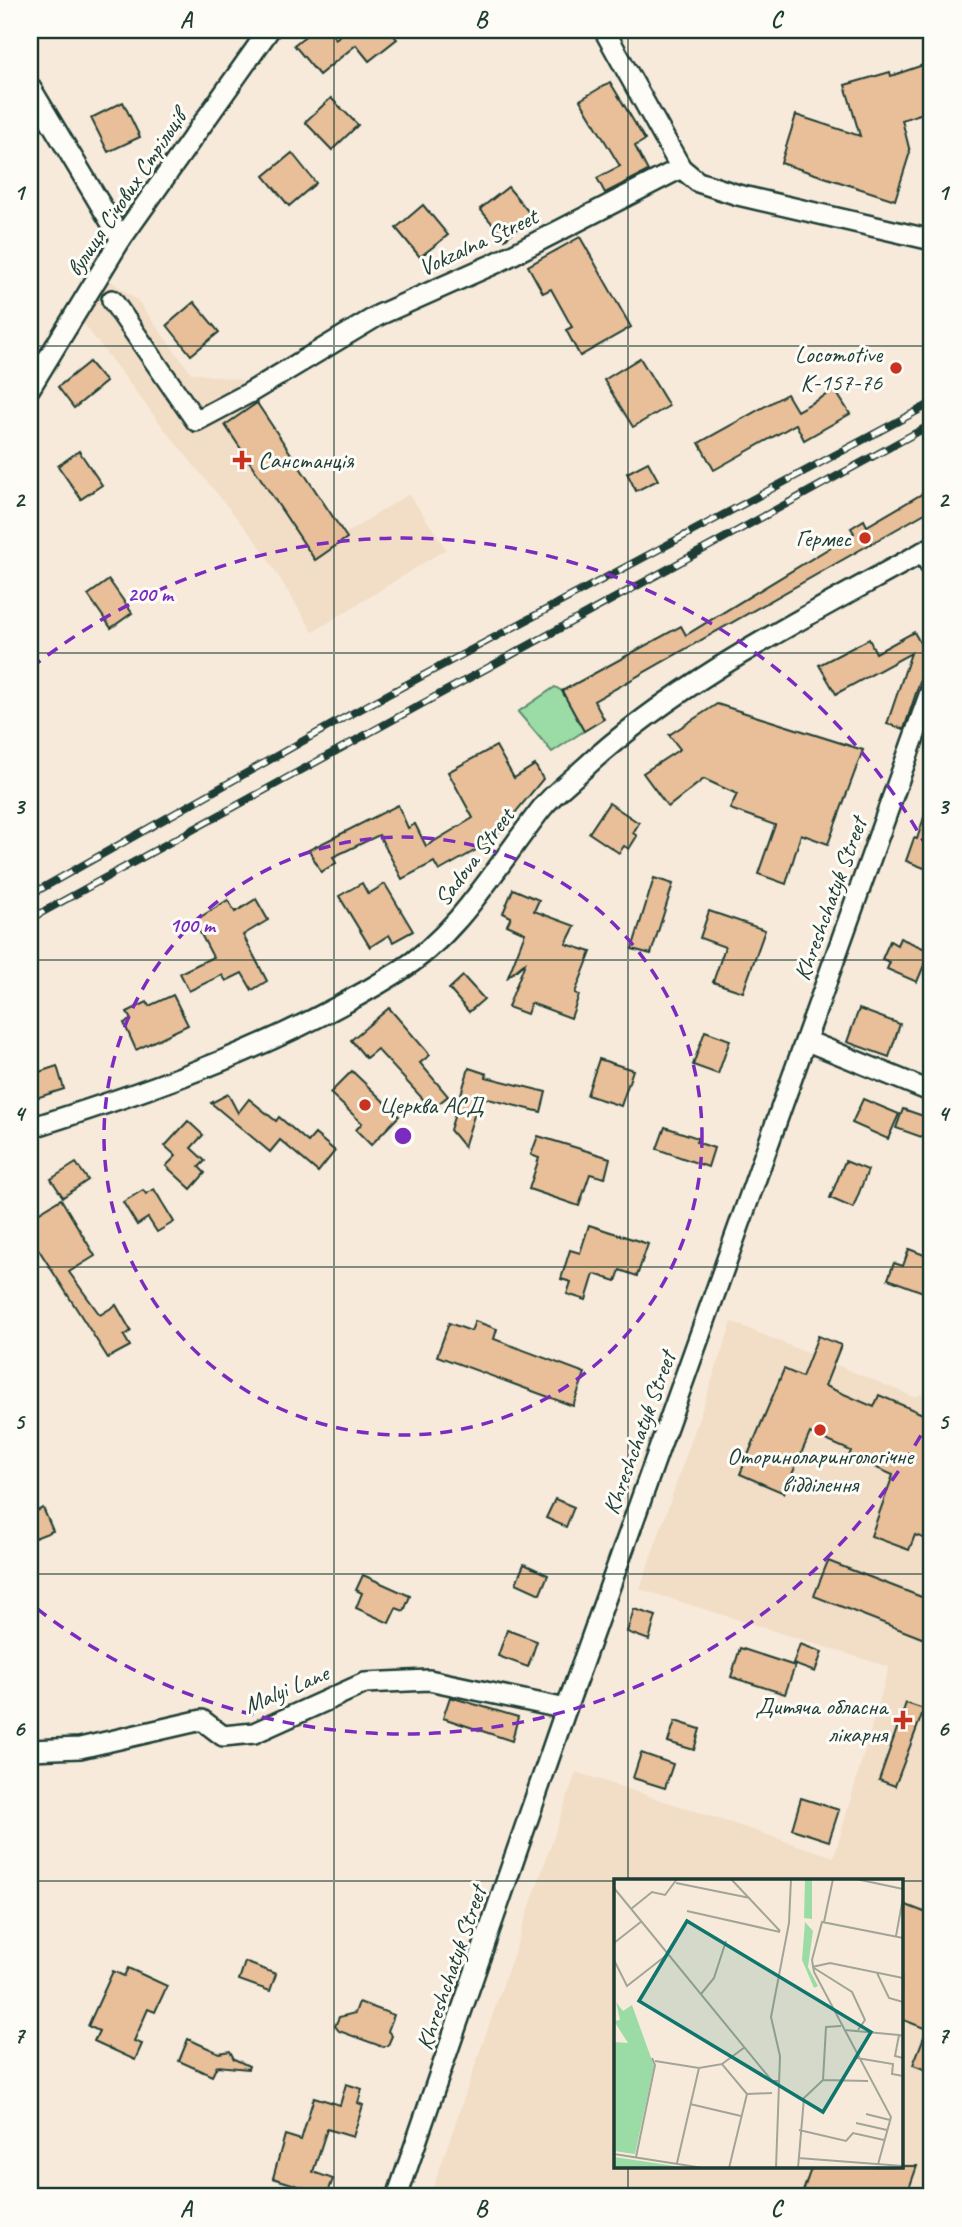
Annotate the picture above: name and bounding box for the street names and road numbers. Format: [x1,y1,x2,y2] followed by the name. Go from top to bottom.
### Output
[59,99,196,282] street label: вулиця Січових Стрільців
[414,201,544,283] street label: Vokzalna Street
[427,800,522,912] street label: Sadova Street
[787,811,874,984] street label: Khreshchatyk Street
[596,1345,683,1518] street label: Khreshchatyk Street
[239,1657,335,1720] street label: Malyi Lane
[409,1879,494,2054] street label: Khreshchatyk Street

